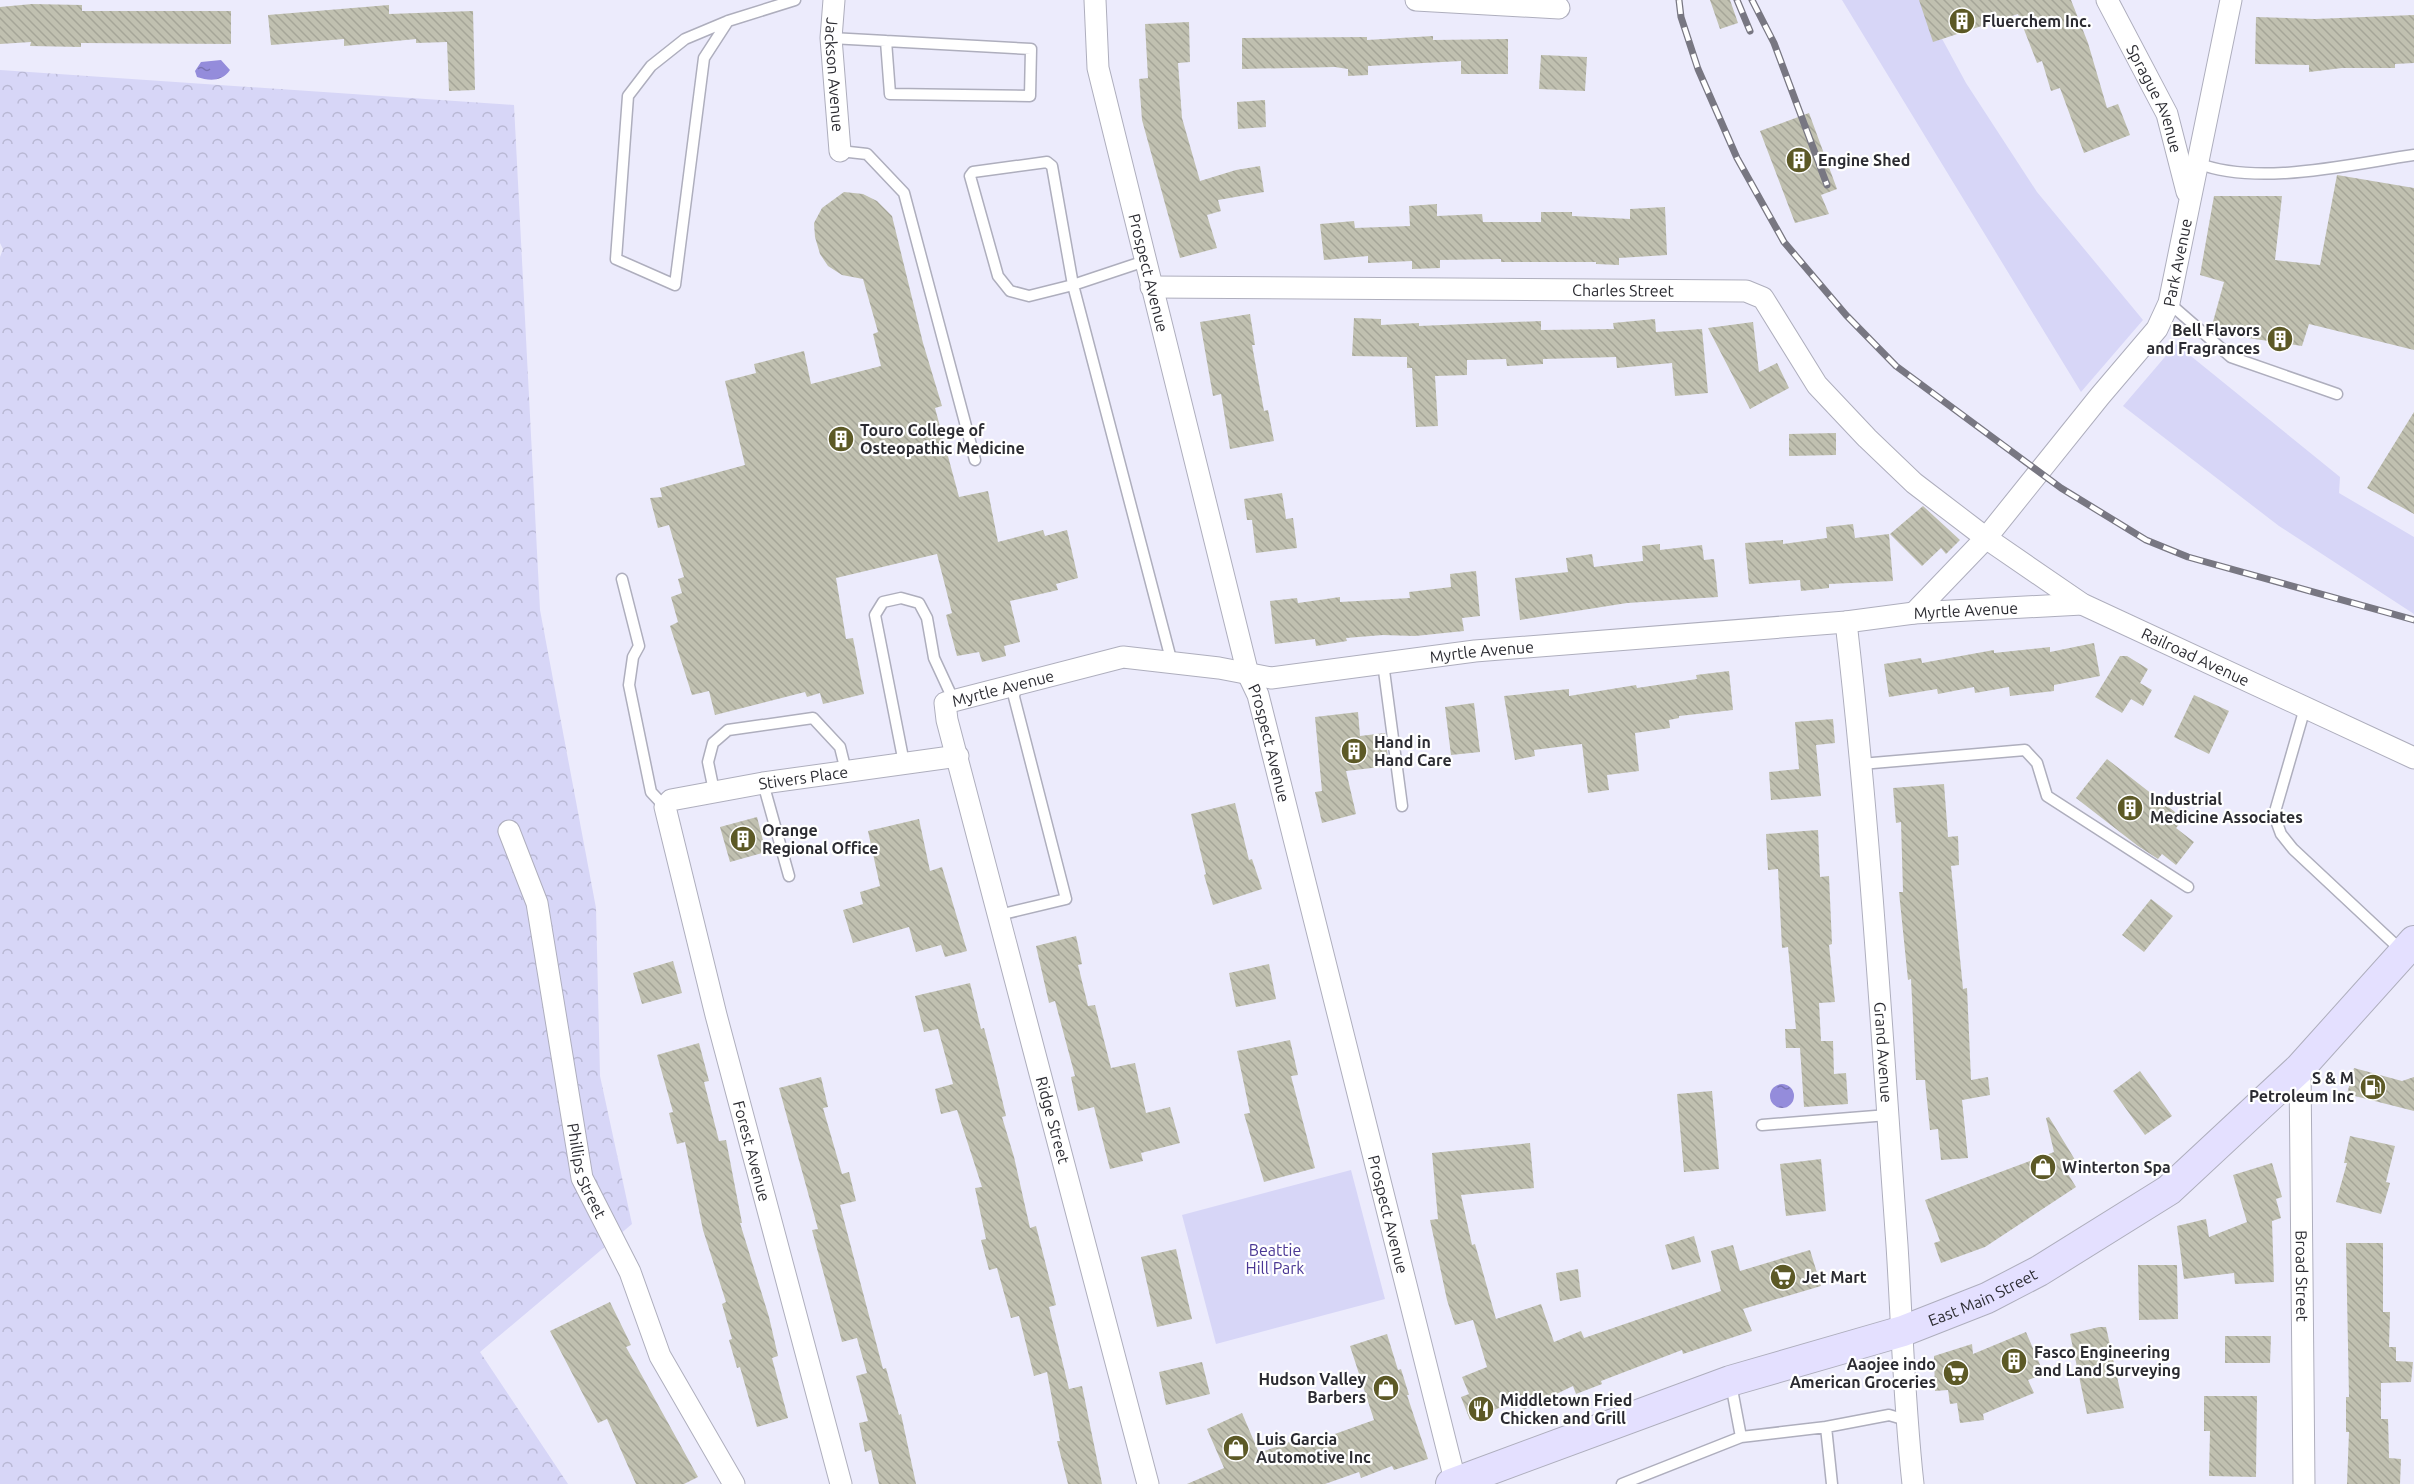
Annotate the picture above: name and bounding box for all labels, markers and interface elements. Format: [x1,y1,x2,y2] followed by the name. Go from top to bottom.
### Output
[1947,6,1977,36] building icon: Fluerchem Inc.
[1982,12,2091,30] place label: Fluerchem Inc.
[822,17,847,133] street label: Jackson Avenue
[2123,41,2186,155] street label: Sprague Avenue
[1784,145,1814,175] building icon: Engine Shed
[1818,151,1910,169] place label: Engine Shed
[1125,212,1172,334] street label: Prospect Avenue
[2160,217,2195,308] street label: Park Avenue
[1572,281,1675,300] street label: Charles Street
[2147,321,2260,357] place label: Bell Flavors and Fragrances
[2265,324,2295,354] building icon: Bell Flavors and Fragrances
[860,421,1025,457] place label: Touro College of Osteopathic Medicine
[826,424,856,454] building icon: Touro College of Osteopathic Medicine
[1913,598,2019,622] street label: Myrtle Avenue
[2139,624,2252,689] street label: Railroad Avenue
[1429,637,1535,666] street label: Myrtle Avenue
[950,666,1056,710] street label: Myrtle Avenue
[1245,681,1294,804] street label: Prospect Avenue
[1374,733,1452,769] place label: Hand in Hand Care
[1339,736,1369,766] building icon: Hand in Hand Care
[757,762,849,793] street label: Stivers Place
[2150,790,2303,826] place label: Industrial Medicine Associates
[2115,793,2145,823] building icon: Industrial Medicine Associates
[762,821,879,857] place label: Orange Regional Office
[728,824,758,854] building icon: Orange Regional Office
[1871,1001,1896,1103] street label: Grand Avenue
[2249,1069,2354,1105] place label: S & M Petroleum Inc
[2358,1072,2388,1102] fuel station icon: S & M Petroleum Inc
[1033,1074,1073,1166] street label: Ridge Street
[730,1099,774,1203] street label: Forest Avenue
[564,1122,610,1222] street label: Phillips Street
[2028,1152,2058,1182] shop icon: Winterton Spa
[1365,1153,1412,1275] street label: Prospect Avenue
[2062,1158,2171,1176] place label: Winterton Spa
[2293,1230,2311,1323] street label: Broad Street
[1246,1241,1304,1277] park label: Beattie Hill Park
[1768,1262,1798,1292] supermarket icon: Jet Mart
[1925,1264,2041,1329] street label: East Main Street
[1802,1268,1867,1286] place label: Jet Mart
[2034,1343,2181,1379] place label: Fasco Engineering and Land Surveying
[1999,1346,2029,1376] building icon: Fasco Engineering and Land Surveying
[1790,1355,1936,1391] place label: Aaojee indo American Groceries
[1941,1358,1971,1388] supermarket icon: Aaojee indo American Groceries
[1258,1370,1366,1406] place label: Hudson Valley Barbers
[1371,1373,1401,1403] shop icon: Hudson Valley Barbers
[1500,1391,1632,1427] place label: Middletown Fried Chicken and Grill
[1466,1394,1496,1424] restaurant icon: Middletown Fried Chicken and Grill
[1256,1430,1371,1466] place label: Luis Garcia Automotive Inc
[1221,1433,1251,1463] shop icon: Luis Garcia Automotive Inc

